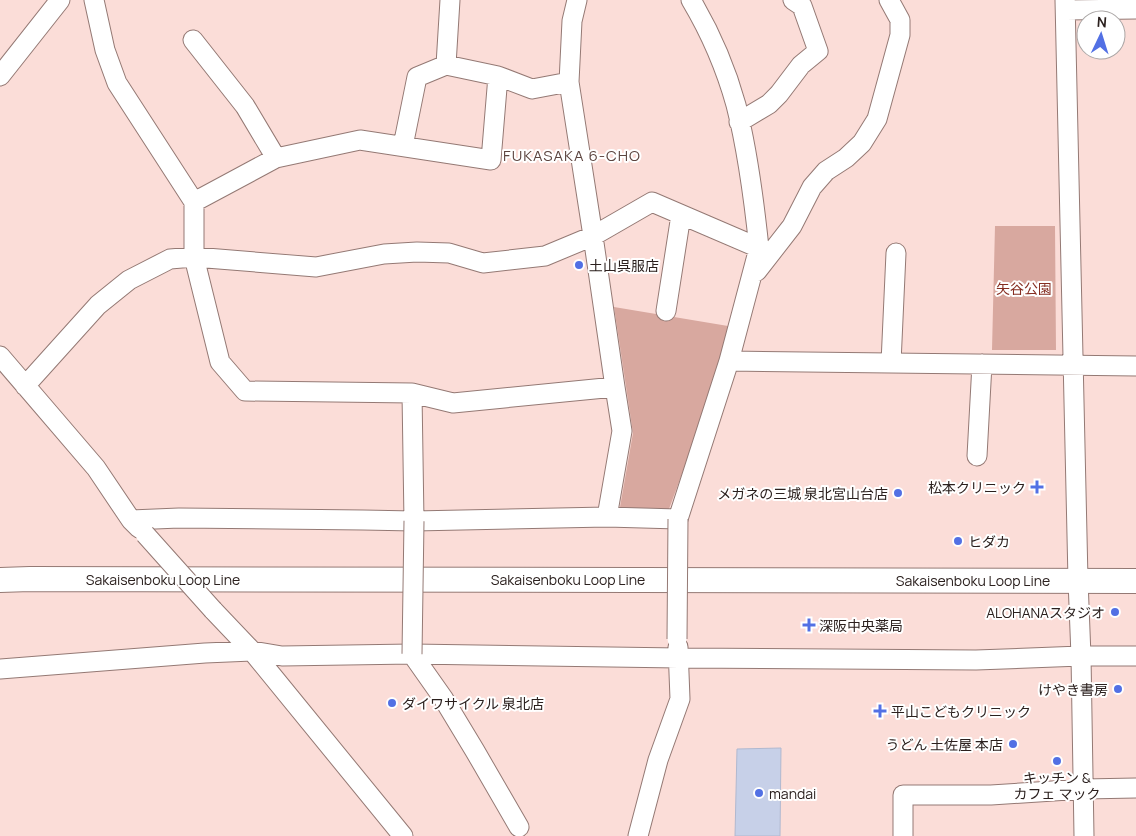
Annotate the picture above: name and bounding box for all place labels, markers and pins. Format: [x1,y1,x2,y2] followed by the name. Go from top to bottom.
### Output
[589,256,659,275] place label: 土山呉服店
[573,259,585,271] marker: 土山呉服店
[928,478,1026,497] place label: 松本クリニック
[1030,480,1044,494] marker: 松本クリニック
[717,484,888,503] place label: メガネの三城 泉北宮山台店
[892,487,904,499] marker: メガネの三城 泉北宮山台店
[968,532,1010,551] place label: ヒダカ
[952,535,964,547] marker: ヒダカ
[986,603,1105,622] place label: ALOHANAスタジオ
[1109,606,1121,618] marker: ALOHANAスタジオ
[819,616,903,635] place label: 深阪中央薬局
[803,619,815,631] marker: 深阪中央薬局
[1038,680,1108,699] place label: けやき書房
[1112,683,1124,695] marker: けやき書房
[402,694,544,713] place label: ダイワサイクル 泉北店
[386,697,398,709] marker: ダイワサイクル 泉北店
[891,702,1031,721] place label: 平山こどもクリニック
[873,704,887,718] marker: 平山こどもクリニック
[885,735,1003,754] place label: うどん 土佐屋 本店
[1007,738,1019,750] marker: うどん 土佐屋 本店
[1051,755,1063,767] marker: キッチン & カフェ マック
[1014,768,1100,803] place label: キッチン & カフェ マック
[769,784,816,803] place label: mandai
[753,787,765,799] marker: mandai

